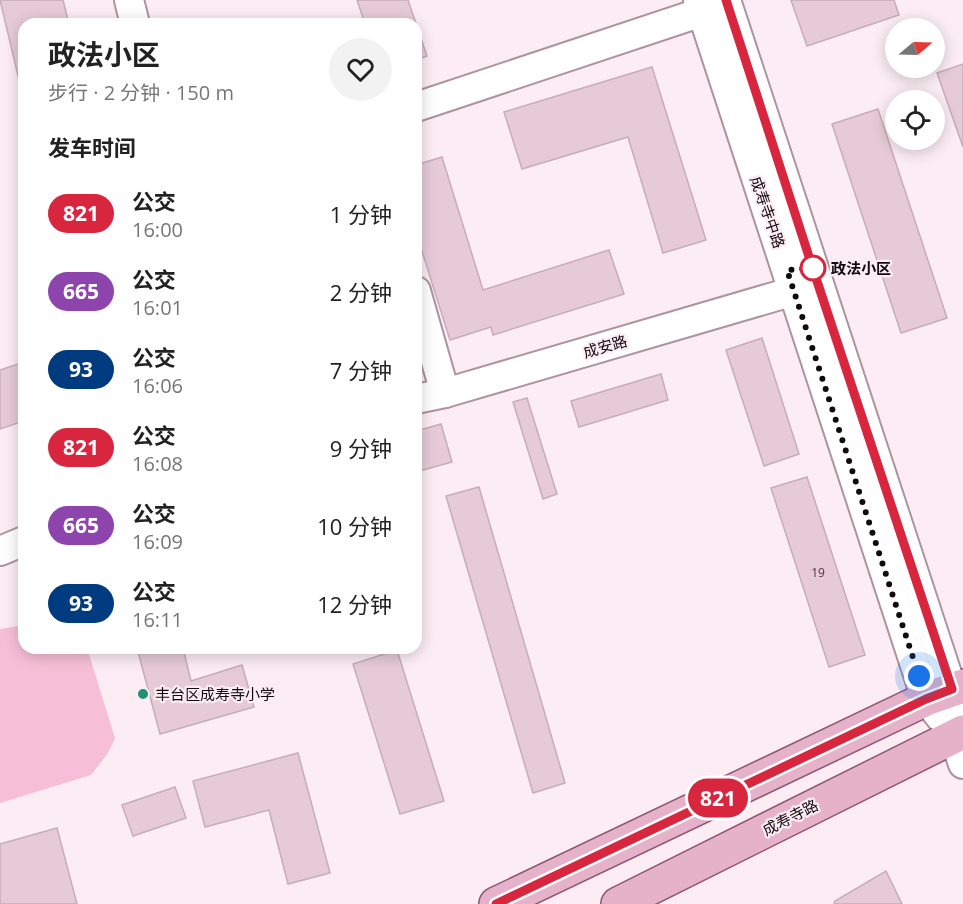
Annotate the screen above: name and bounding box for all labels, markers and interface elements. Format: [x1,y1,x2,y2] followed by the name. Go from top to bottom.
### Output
[885,18,945,78] north arrow
[885,18,945,150] map controls
[48,35,160,73] text: 政法小区
[329,38,392,101] button: heart
[48,79,234,106] text: 步行 · 2 分钟 · 150 m
[885,90,945,150] button: locate
[48,132,136,162] text: 发车时间
[746,173,790,251] street label: 成寿寺中路
[132,186,176,216] text: 公交
[63,199,99,227] text: 821
[330,199,392,229] text: 1 分钟
[132,216,183,243] text: 16:00
[800,255,826,281] marker: 政法小区
[831,258,891,278] place label: 政法小区
[132,264,176,294] text: 公交
[63,277,99,305] text: 665
[330,277,392,307] text: 2 分钟
[132,294,183,321] text: 16:01
[581,330,629,362] street label: 成安路
[132,342,176,372] text: 公交
[69,355,93,383] text: 93
[330,355,392,385] text: 7 分钟
[132,372,183,399] text: 16:06
[132,420,176,450] text: 公交
[63,433,99,461] text: 821
[330,433,392,463] text: 9 分钟
[132,450,183,477] text: 16:08
[132,498,176,528] text: 公交
[63,511,99,539] text: 665
[317,511,392,541] text: 10 分钟
[132,528,183,555] text: 16:09
[811,564,825,581] house number: 19
[132,576,176,606] text: 公交
[69,589,93,617] text: 93
[317,589,392,619] text: 12 分钟
[132,606,183,633] text: 16:11
[904,661,934,691] your location
[155,684,275,704] place label: 丰台区成寿寺小学
[136,687,150,701] marker: 丰台区成寿寺小学
[684,778,752,818] line badge: 821
[700,784,736,812] text: 821
[759,794,821,840] street label: 成寿寺路

